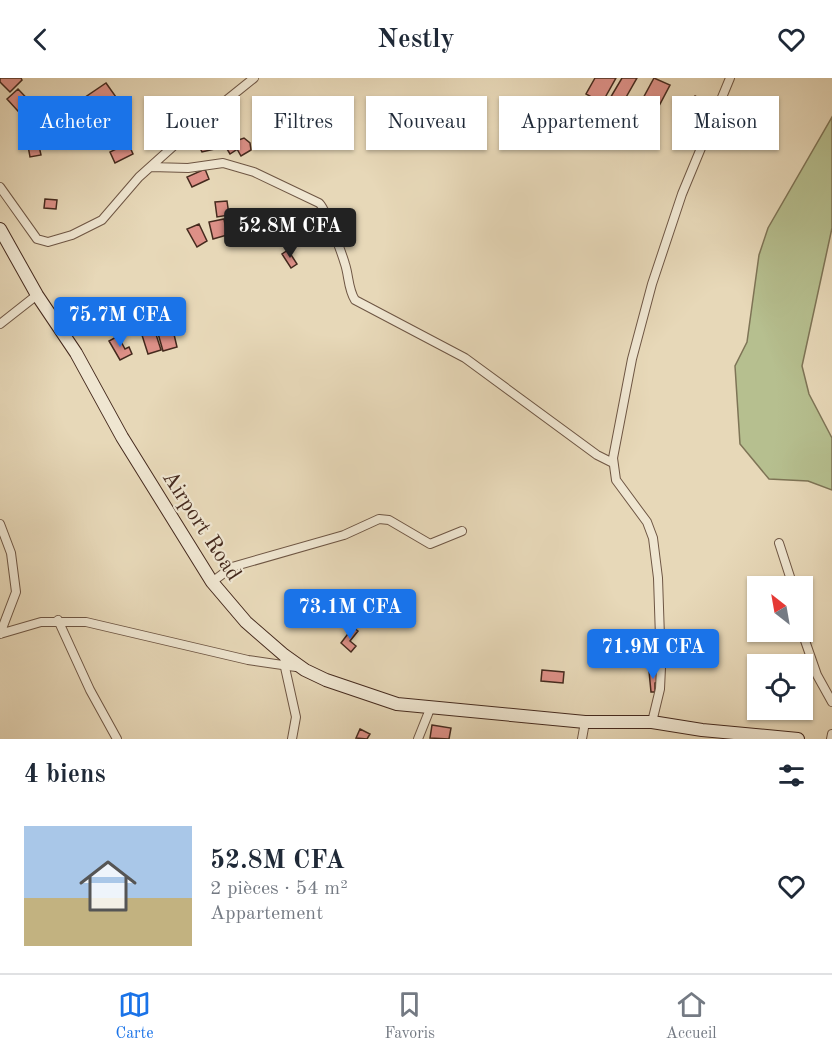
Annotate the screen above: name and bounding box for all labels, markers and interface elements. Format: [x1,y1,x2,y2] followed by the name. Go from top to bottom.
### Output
[24,23,57,56] icon: back
[775,23,808,56] icon: heart
[377,26,455,53] text: Nestly
[18,96,132,150] chip: Acheter
[144,96,240,150] chip: Louer
[252,96,354,150] chip: Filtres
[366,96,487,150] chip: Nouveau
[499,96,660,150] chip: Appartement
[672,96,779,150] chip: Maison
[221,208,359,259] pin: 52.8M CFA
[238,217,342,237] text: 52.8M CFA
[51,297,189,348] pin: 75.7M CFA
[68,306,172,326] text: 75.7M CFA
[158,467,245,585] street label: Airport Road
[747,576,813,642] north arrow
[747,576,813,720] map controls
[281,589,419,640] pin: 73.1M CFA
[298,598,402,618] text: 73.1M CFA
[584,629,722,680] pin: 71.9M CFA
[601,638,705,658] text: 71.9M CFA
[747,654,813,720] button: locate
[775,759,808,792] icon: filters
[24,762,106,788] text: 4 biens
[210,848,345,874] text: 52.8M CFA
[72,850,144,922] icon: home
[775,870,808,903] icon: heart
[210,879,348,899] text: 2 pièces · 54 m²
[210,904,323,924] text: Appartement
[115,988,154,1044] tab: Carte
[384,988,435,1044] tab: Favoris
[666,988,717,1044] tab: Accueil

